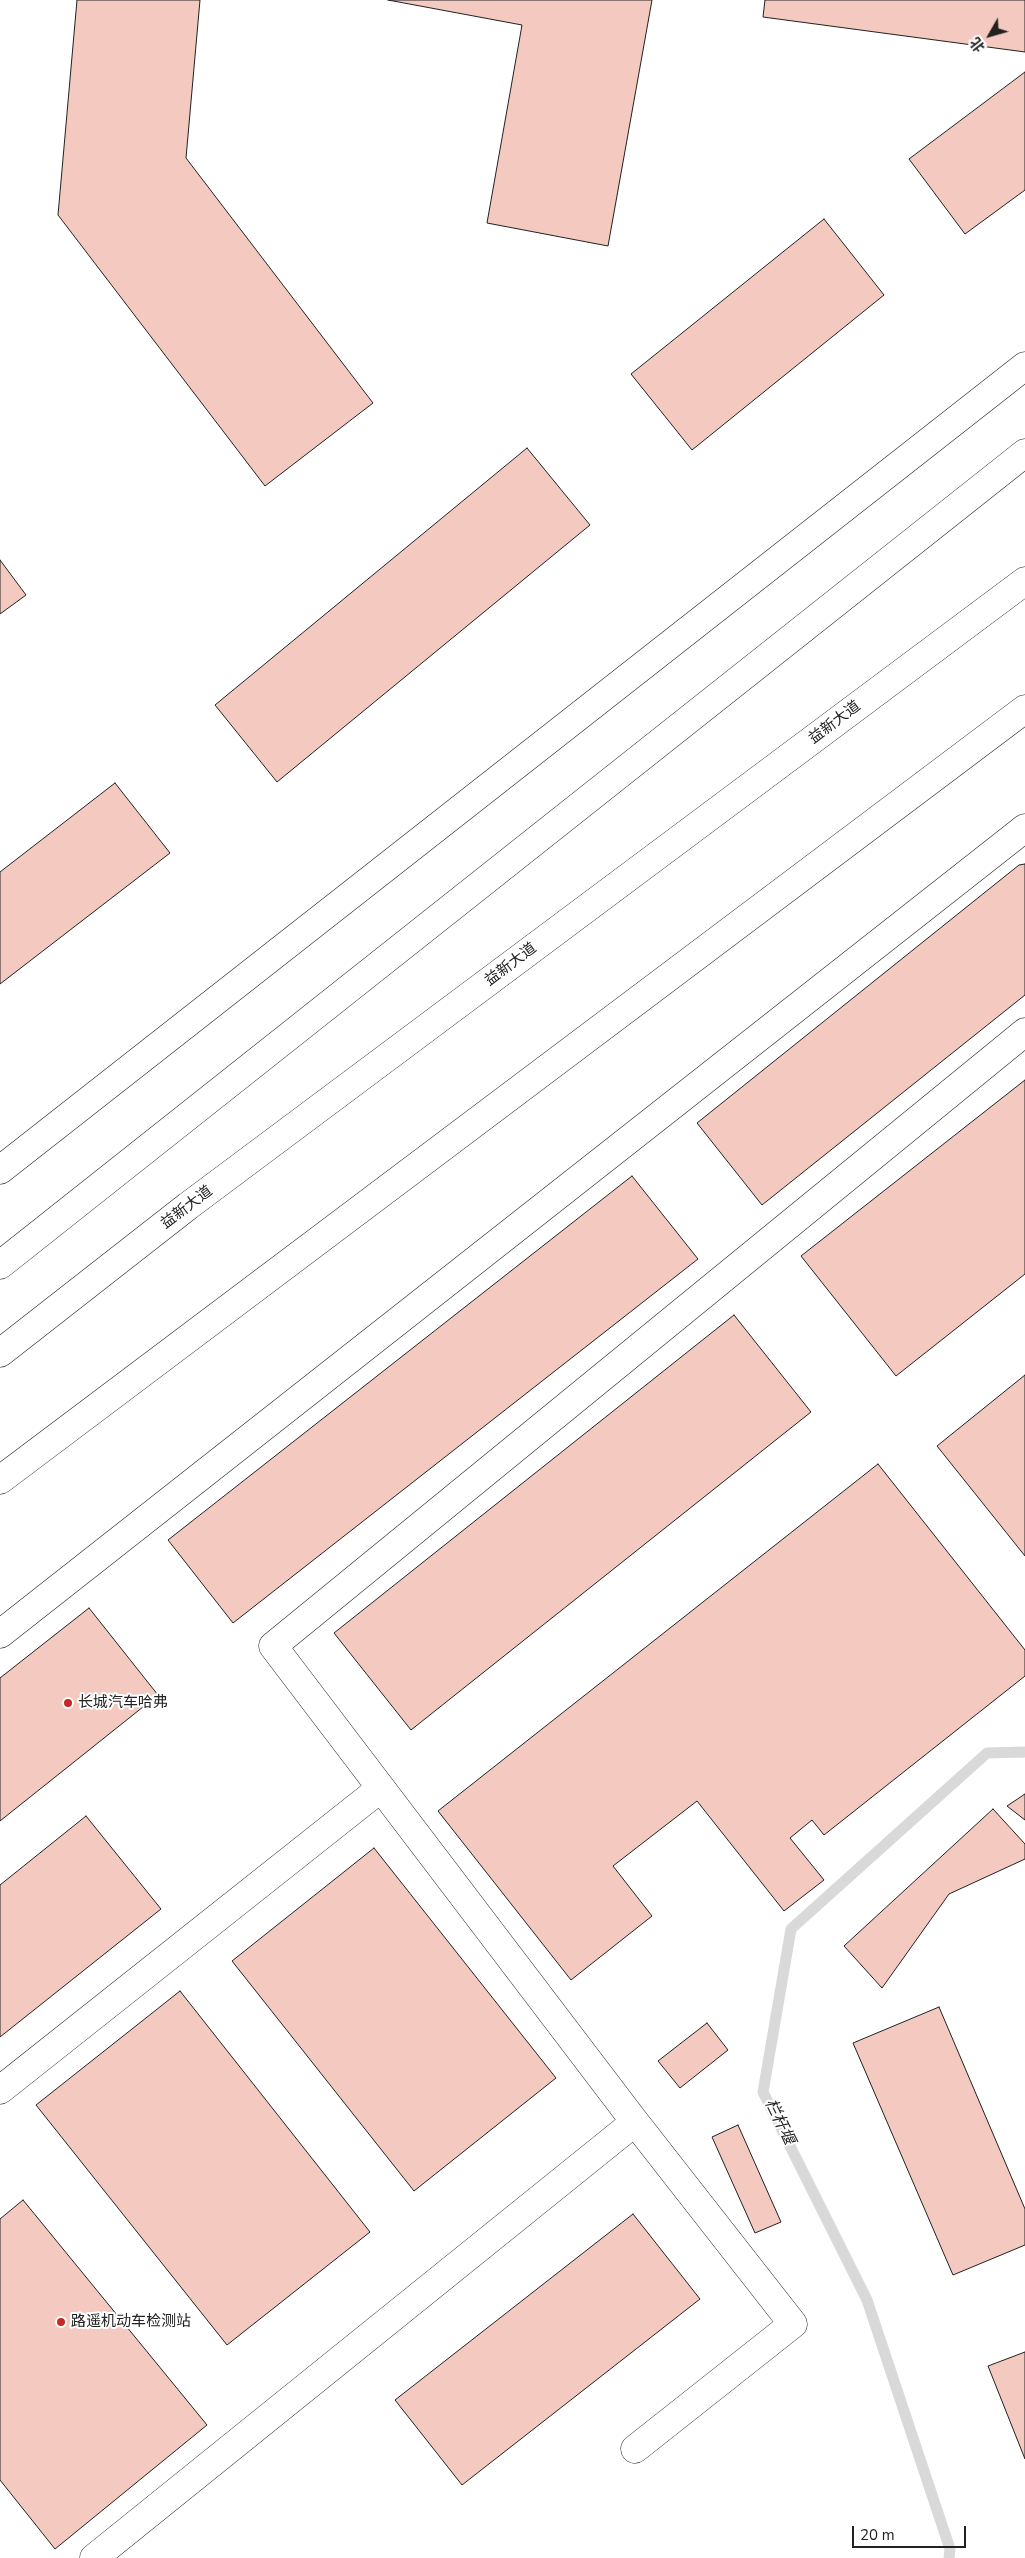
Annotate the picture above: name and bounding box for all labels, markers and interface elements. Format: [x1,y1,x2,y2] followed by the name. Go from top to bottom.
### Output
[965,10,1015,60] north arrow
[966,33,990,56] text: 北
[806,698,864,748] street label: 益新大道
[482,940,540,990] street label: 益新大道
[158,1183,216,1233] street label: 益新大道
[78,1694,168,1712] place label: 长城汽车哈弗
[62,1697,74,1709] marker: 长城汽车哈弗
[760,2096,798,2148] water label: 栏杆堰
[71,2313,191,2331] place label: 路遥机动车检测站
[55,2316,67,2328] marker: 路遥机动车检测站
[855,2516,969,2548] scale bar
[860,2525,895,2545] text: 20 m

